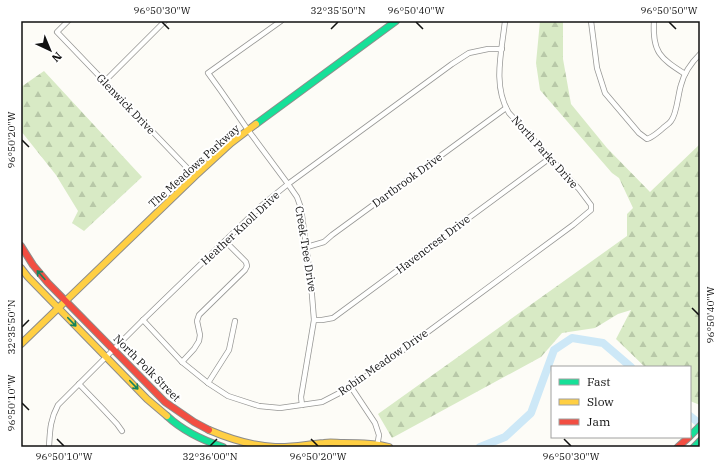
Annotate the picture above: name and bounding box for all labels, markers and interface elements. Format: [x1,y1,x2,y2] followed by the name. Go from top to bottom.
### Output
[133,4,191,17] text: 96°50'30"W
[311,4,366,17] text: 32°35'50"N
[387,4,445,17] text: 96°50'40"W
[640,4,698,17] text: 96°50'50"W
[30,30,70,70] north arrow
[49,49,65,65] text: N
[94,71,158,137] street label: Glenwick Drive
[5,111,18,169] text: 96°50'20"W
[509,113,581,191] street label: North Parks Drive
[146,121,242,211] street label: The Meadows Parkway
[369,150,445,210] street label: Dartbrook Drive
[198,188,282,268] street label: Heather Knoll Drive
[292,205,320,293] street label: Creek Tree Drive
[393,212,473,276] street label: Havencrest Drive
[36,270,46,280] one-way arrow
[704,286,717,344] text: 96°50'40"W
[5,299,18,355] text: 32°35'50"N
[67,316,76,326] one-way arrow
[335,326,431,398] street label: Robin Meadow Drive
[111,332,184,405] street label: North Polk Street
[551,366,691,438] legend
[5,374,18,432] text: 96°50'10"W
[587,374,611,389] text: Fast
[129,380,139,390] one-way arrow
[587,394,614,409] text: Slow
[587,414,611,429] text: Jam
[35,450,93,463] text: 96°50'10"W
[183,450,238,463] text: 32°36'00"N
[289,450,347,463] text: 96°50'20"W
[542,450,600,463] text: 96°50'30"W

